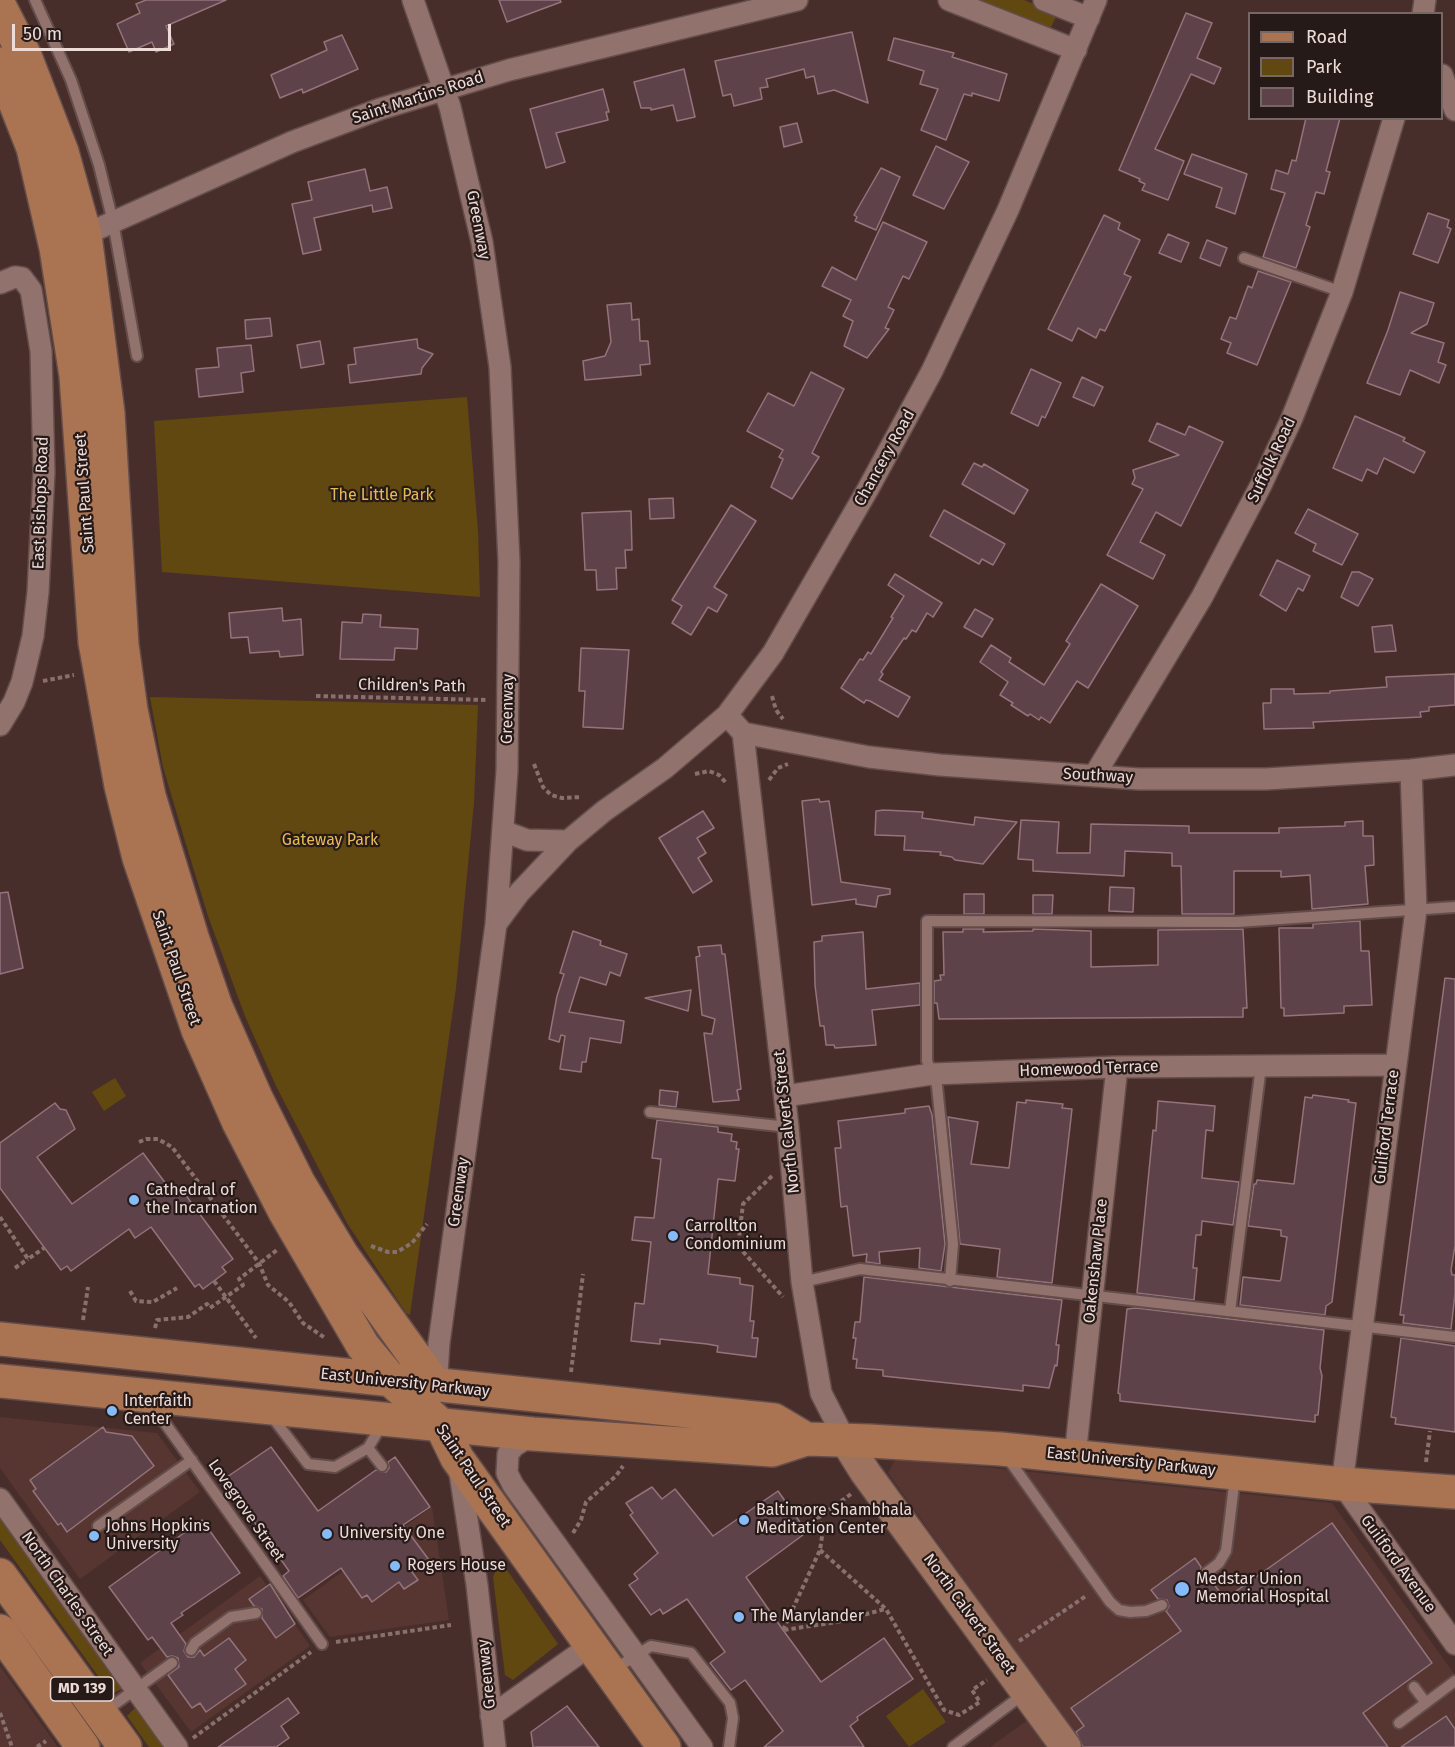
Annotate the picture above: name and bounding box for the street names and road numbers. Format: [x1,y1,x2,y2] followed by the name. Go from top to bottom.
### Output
[350,68,486,128] street label: Saint Martins Road
[462,189,494,261] street label: Greenway
[851,406,919,510] street label: Chancery Road
[1244,414,1300,506] street label: Suffolk Road
[71,432,99,554] street label: Saint Paul Street
[29,436,53,570] street label: East Bishops Road
[498,674,518,744] street label: Greenway
[358,675,466,697] street label: Children's Path
[1062,765,1134,787] street label: Southway
[147,908,205,1028] street label: Saint Paul Street
[770,1049,804,1195] street label: North Calvert Street
[1019,1057,1159,1081] street label: Homewood Terrace
[1370,1069,1404,1185] street label: Guilford Terrace
[445,1156,473,1228] street label: Greenway
[1080,1198,1112,1324] street label: Oakenshaw Place
[319,1365,491,1401] street label: East University Parkway
[431,1421,515,1531] street label: Saint Paul Street
[1045,1444,1217,1480] street label: East University Parkway
[203,1456,289,1566] street label: Lovegrove Street
[1356,1512,1440,1616] street label: Guilford Avenue
[17,1528,117,1660] street label: North Charles Street
[919,1550,1019,1678] street label: North Calvert Street
[474,1638,500,1710] street label: Greenway
[50,1677,113,1701] road number: MD 139

